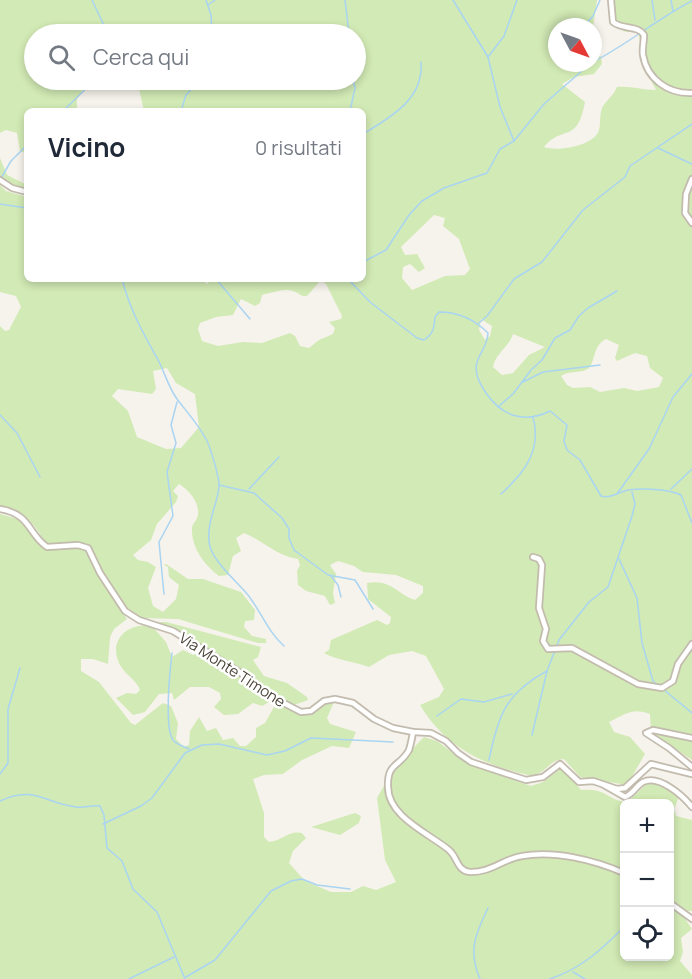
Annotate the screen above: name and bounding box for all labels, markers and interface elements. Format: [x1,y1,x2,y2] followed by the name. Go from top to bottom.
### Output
[548,18,602,72] north arrow
[24,24,366,90] search box
[45,41,78,74] icon: search
[93,42,189,72] text: Cerca qui
[48,129,125,165] text: Vicino
[255,134,342,161] text: 0 risultati
[175,627,290,712] street label: Via Monte Timone
[620,799,674,961] map controls
[620,799,674,853] button: +
[620,853,674,907] button: −
[620,907,674,961] button: locate

